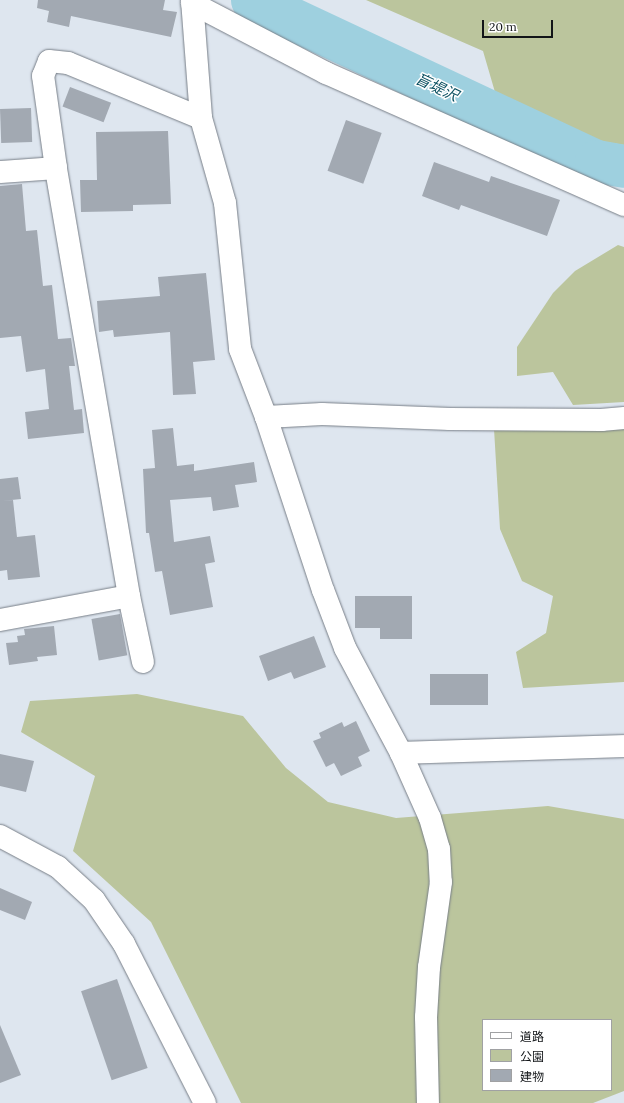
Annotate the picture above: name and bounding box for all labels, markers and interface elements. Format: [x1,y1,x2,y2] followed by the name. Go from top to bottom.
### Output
[484,12,555,38] scale bar
[489,19,517,34] text: 20 m
[413,69,461,105] water label: 盲堤沢
[482,1019,612,1091] legend
[520,1029,544,1044] text: 道路
[520,1049,544,1064] text: 公園
[520,1069,544,1084] text: 建物

